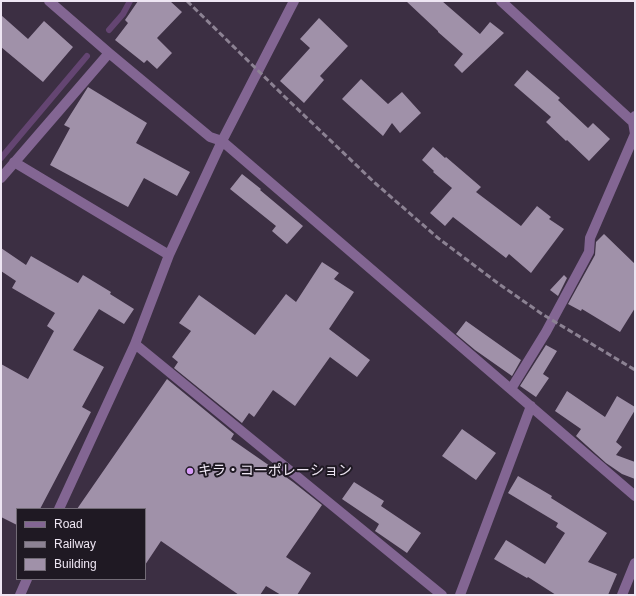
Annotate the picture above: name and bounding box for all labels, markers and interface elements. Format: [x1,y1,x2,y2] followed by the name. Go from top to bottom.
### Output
[198,463,352,479] place label: キラ・コーポレーション
[185,466,195,476] marker: キラ・コーポレーション
[16,508,146,580] legend
[54,517,83,531] text: Road
[54,537,96,551] text: Railway
[54,557,97,571] text: Building

